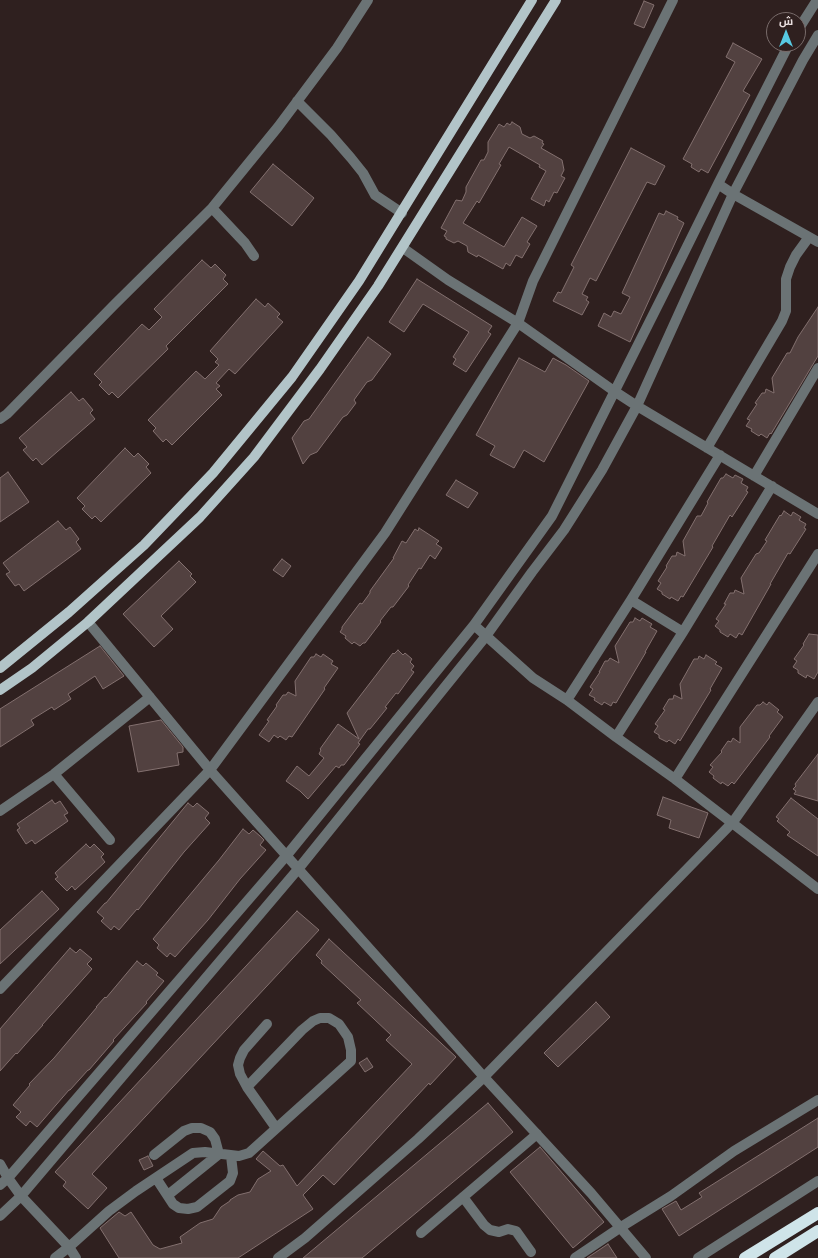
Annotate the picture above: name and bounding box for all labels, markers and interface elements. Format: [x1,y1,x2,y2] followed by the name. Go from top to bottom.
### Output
[766,12,806,52] north arrow
[779,14,793,28] text: ش

